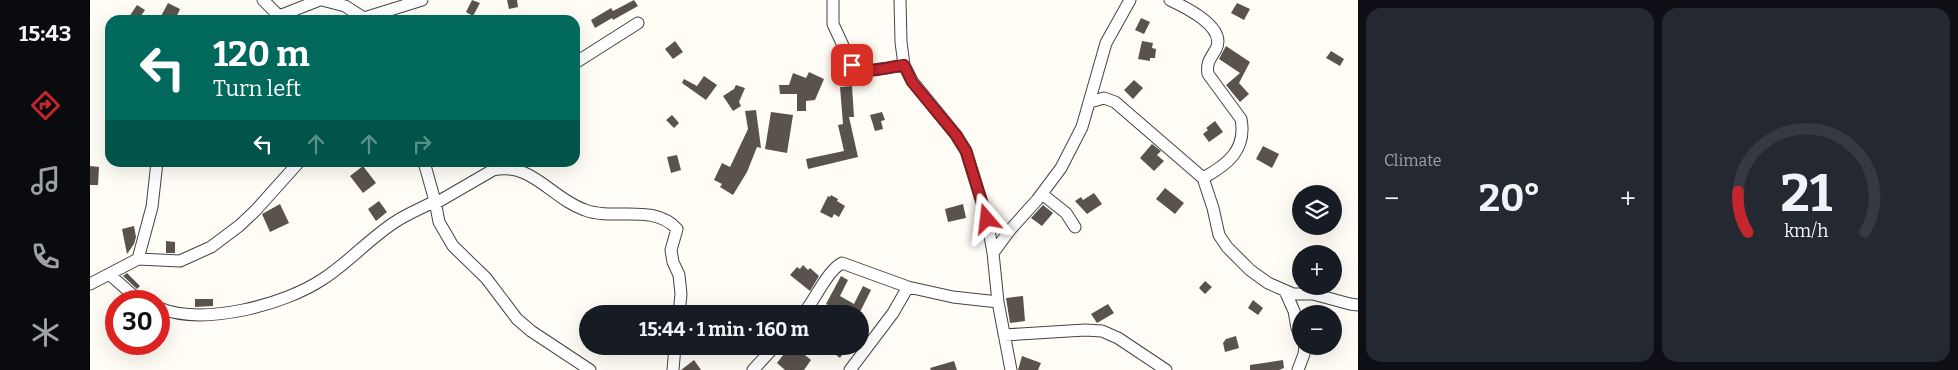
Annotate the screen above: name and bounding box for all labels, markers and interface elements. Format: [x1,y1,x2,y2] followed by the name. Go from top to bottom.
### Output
[19,20,71,47] text: 15:43
[213,33,310,75] text: 120 m
[130,35,195,100] icon: left
[831,44,873,86] pin
[838,51,866,79] icon: arrive
[213,75,301,102] text: Turn left
[28,88,63,123] icon: directions
[249,130,277,158] icon: left
[302,130,330,158] icon: ahead
[355,130,383,158] icon: ahead
[408,130,436,158] icon: right
[1384,151,1442,170] text: Climate
[1780,162,1832,225] text: 21
[28,163,63,198] icon: music
[1479,175,1541,221] text: 20°
[1384,182,1399,215] text: −
[1620,182,1636,215] text: +
[1292,185,1342,355] map controls
[1292,185,1342,235] button: layers
[960,192,1012,244] position arrow
[1784,220,1828,242] text: km/h
[28,239,63,274] icon: phone
[1292,245,1342,295] button: +
[105,290,170,355] speed limit sign: 30
[1292,305,1342,355] button: −
[28,315,63,350] icon: climate
[639,318,809,341] text: 15:44 · 1 min · 160 m

